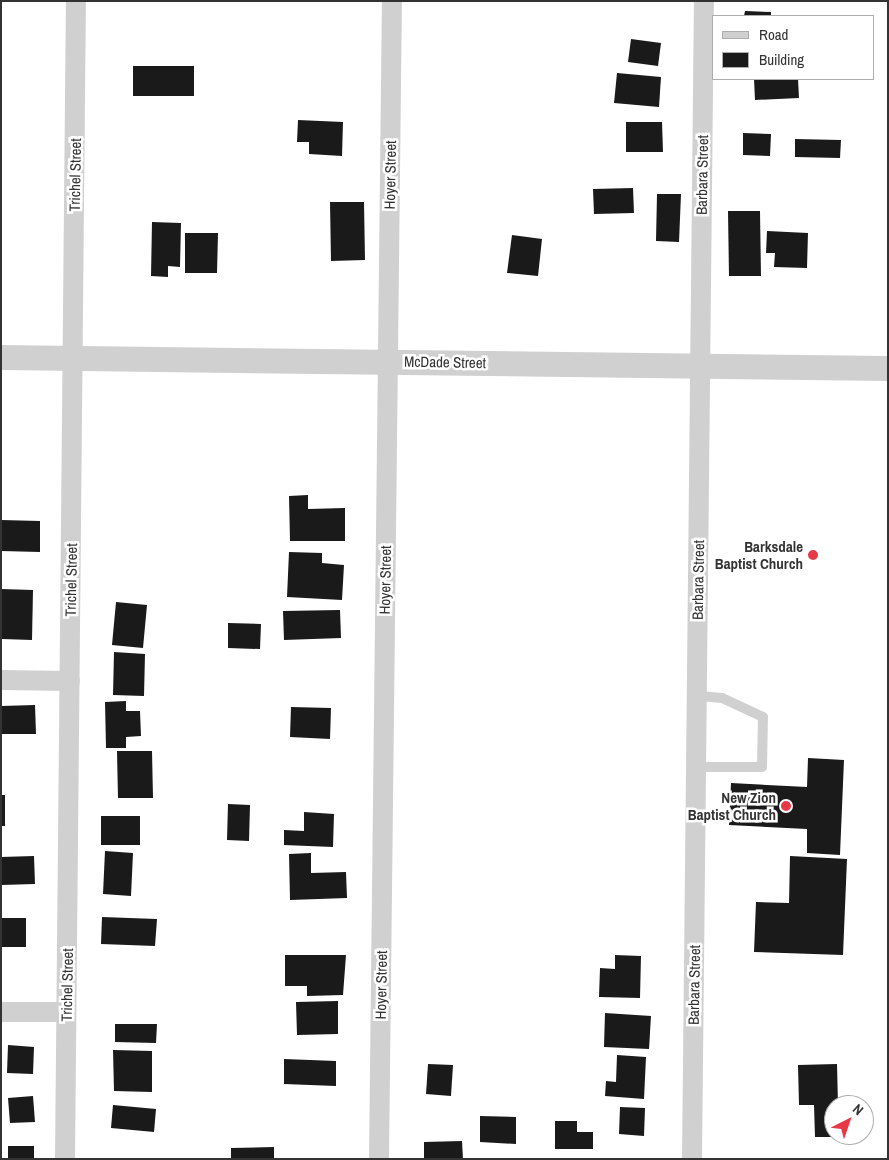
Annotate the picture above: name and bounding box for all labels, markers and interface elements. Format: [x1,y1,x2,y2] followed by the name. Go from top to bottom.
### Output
[712,15,874,80] legend
[759,24,788,45] text: Road
[759,49,804,70] text: Building
[692,135,712,215] street label: Barbara Street
[65,138,85,212] street label: Trichel Street
[380,140,400,210] street label: Hoyer Street
[404,352,486,372] street label: McDade Street
[715,537,803,572] place label: Barksdale Baptist Church
[688,540,708,620] street label: Barbara Street
[61,543,81,617] street label: Trichel Street
[375,545,395,615] street label: Hoyer Street
[807,549,819,561] marker: Barksdale Baptist Church
[688,788,776,823] place label: New Zion Baptist Church
[780,800,792,812] marker: New Zion Baptist Church
[684,945,704,1025] street label: Barbara Street
[57,948,77,1022] street label: Trichel Street
[371,950,391,1020] street label: Hoyer Street
[824,1095,874,1145] north arrow
[849,1100,867,1119] text: N

